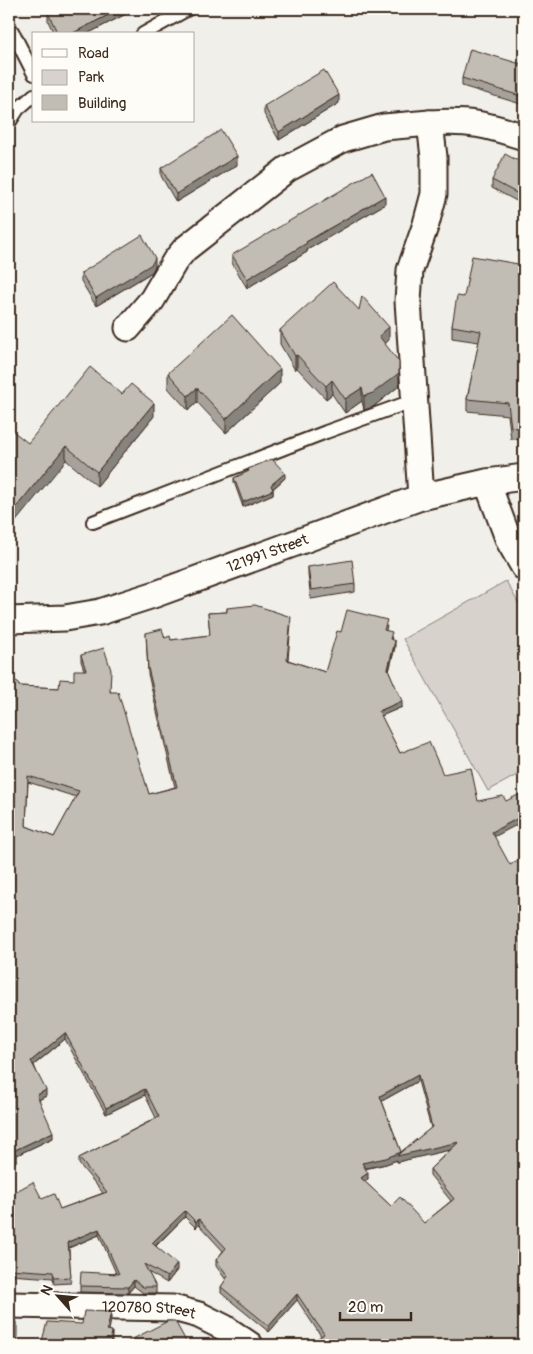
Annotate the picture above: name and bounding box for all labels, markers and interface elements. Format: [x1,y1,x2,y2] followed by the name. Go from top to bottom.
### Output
[32,32,195,122] legend
[78,44,109,63] text: Road
[78,68,105,87] text: Park
[78,94,126,113] text: Building
[224,529,312,577] street label: 121991 Street
[32,1272,82,1322] north arrow
[37,1282,57,1298] text: N
[340,1289,412,1321] scale bar
[102,1297,199,1323] street label: 120780 Street
[348,1298,383,1317] text: 20 m

